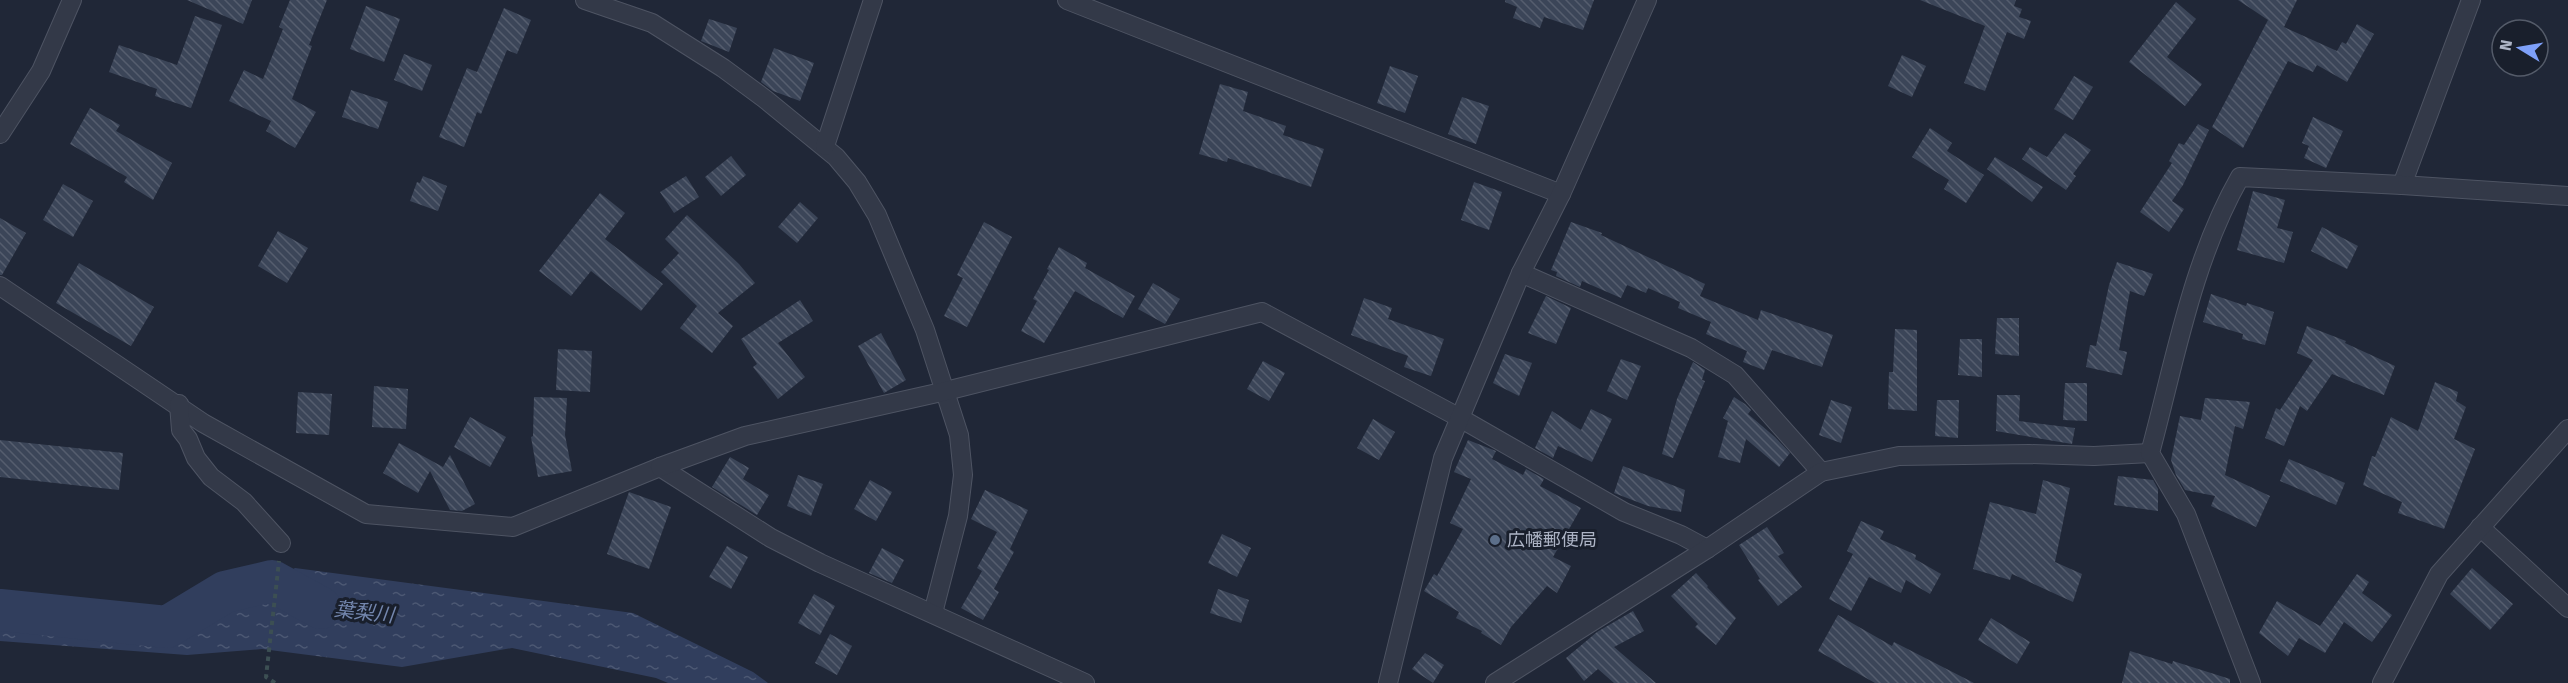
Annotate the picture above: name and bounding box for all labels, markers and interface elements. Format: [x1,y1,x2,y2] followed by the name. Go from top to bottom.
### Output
[2490,18,2550,78] north arrow
[2495,38,2516,52] text: N
[1507,529,1597,551] place label: 広幡郵便局
[1488,533,1502,547] marker: 広幡郵便局
[333,597,397,627] water label: 葉梨川

